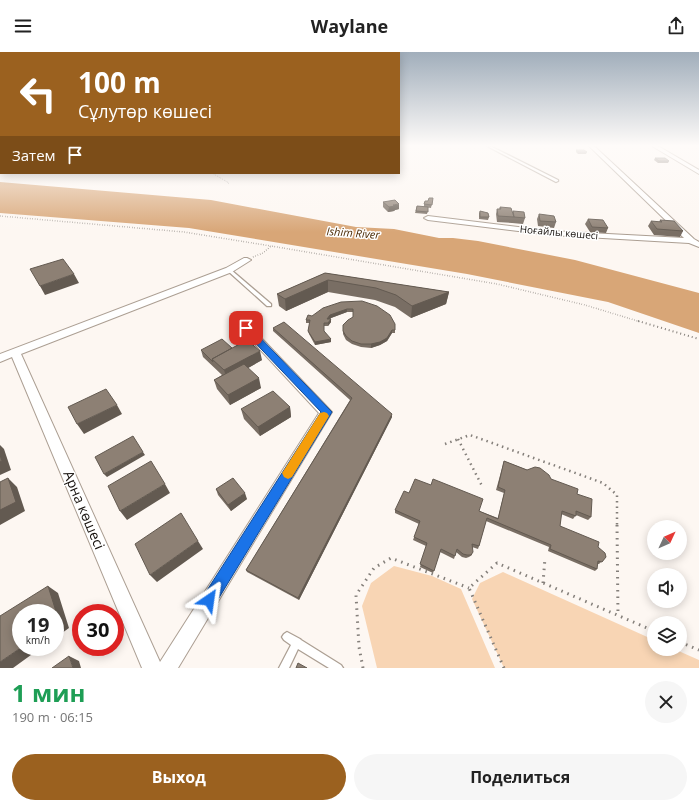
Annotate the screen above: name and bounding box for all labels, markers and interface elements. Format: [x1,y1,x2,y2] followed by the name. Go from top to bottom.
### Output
[311,14,388,38] text: Waylane
[12,15,34,37] icon: menu
[665,15,687,37] icon: share
[78,63,161,101] text: 100 m
[12,68,64,120] icon: left
[78,99,212,123] text: Сұлутөр көшесі
[64,144,86,166] icon: arrive
[12,145,56,165] text: Затем
[519,222,599,242] street label: Ноғайлы көшесі
[326,223,381,242] water label: Ishim River
[229,311,263,345] pin
[235,317,257,339] icon: arrive
[59,467,110,552] street label: Арна көшесі
[647,520,687,560] north arrow
[647,520,687,656] map controls
[647,568,687,608] button: sound
[188,579,230,621] position arrow
[72,604,124,656] speed limit sign: 30
[27,611,49,638] text: 19
[647,616,687,656] button: layers
[26,633,50,647] text: km/h
[12,676,85,709] text: 1 мин
[645,681,687,723] button: close
[12,708,93,726] text: 190 m · 06:15
[12,754,346,800] button: Выход
[354,754,687,800] button: Поделиться

